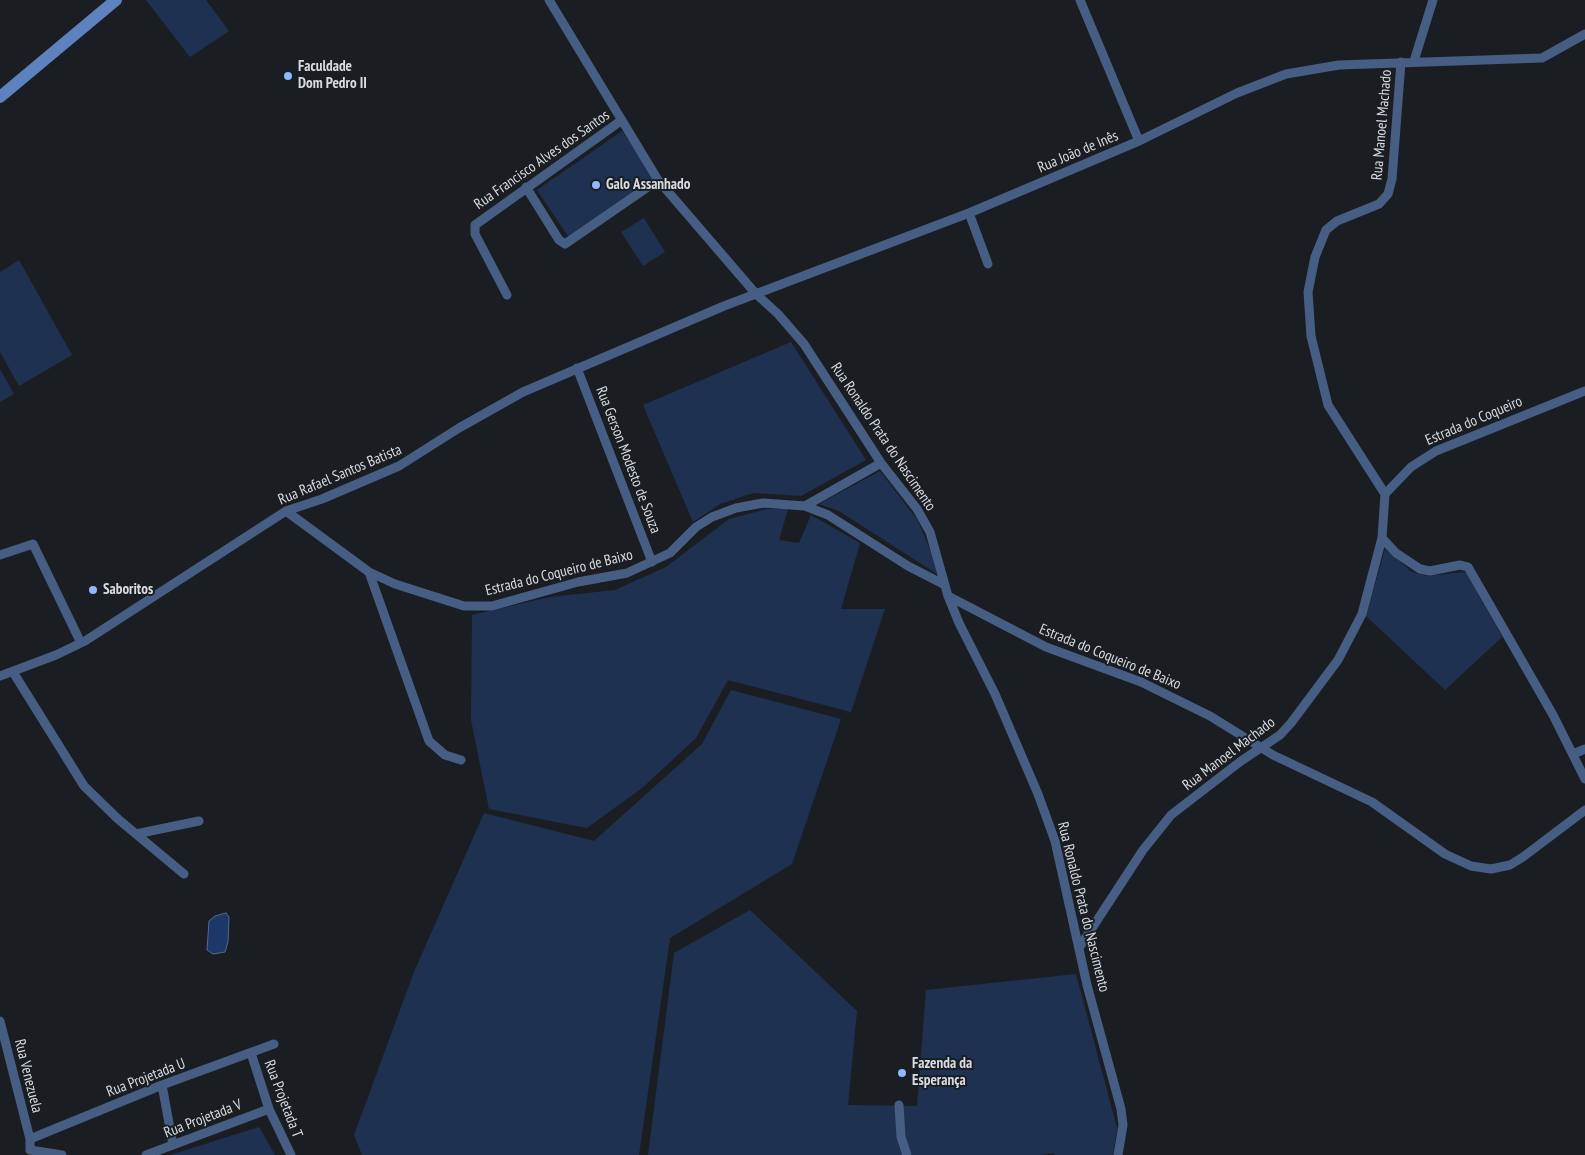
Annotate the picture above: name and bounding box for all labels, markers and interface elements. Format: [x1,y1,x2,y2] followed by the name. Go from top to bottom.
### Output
[298,58,367,93] place label: Faculdade Dom Pedro II
[1368,69,1396,181] street label: Rua Manoel Machado
[282,70,294,82] marker: Faculdade Dom Pedro II
[471,107,613,213] street label: Rua Francisco Alves dos Santos
[1035,127,1121,177] street label: Rua João de Inês
[606,176,690,194] place label: Galo Assanhado
[590,179,602,191] marker: Galo Assanhado
[827,359,939,515] street label: Rua Ronaldo Prata do Nascimento
[592,384,664,536] street label: Rua Gerson Modesto de Souza
[1423,392,1525,450] street label: Estrada do Coqueiro
[276,441,404,509] street label: Rua Rafael Santos Batista
[483,546,635,600] street label: Estrada do Coqueiro de Baixo
[103,581,153,599] place label: Saboritos
[87,584,99,596] marker: Saboritos
[1036,620,1184,694] street label: Estrada do Coqueiro de Baixo
[1179,713,1279,795] street label: Rua Manoel Machado
[1053,820,1113,994] street label: Rua Ronaldo Prata do Nascimento
[10,1037,46,1115] street label: Rua Venezuela
[104,1055,188,1101] street label: Rua Projetada U
[912,1055,972,1090] place label: Fazenda da Esperança
[260,1058,306,1140] street label: Rua Projetada T
[896,1067,908,1079] marker: Fazenda da Esperança
[161,1096,245,1142] street label: Rua Projetada V

